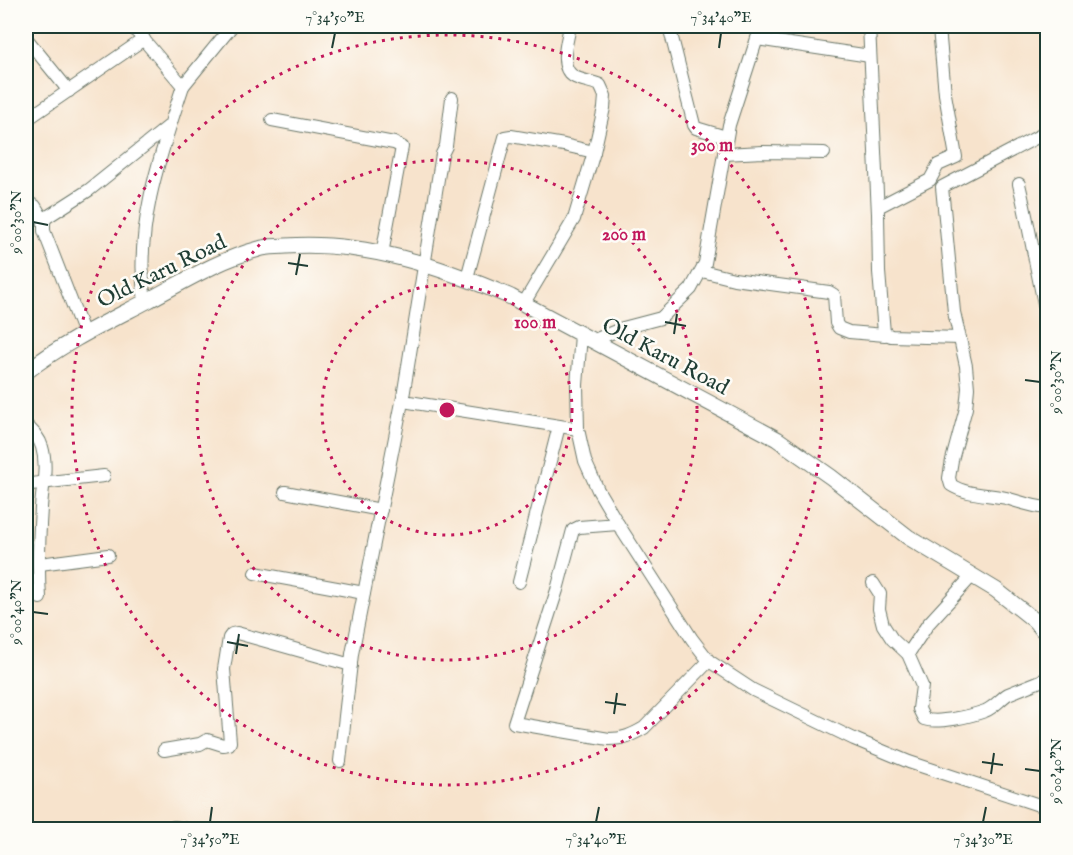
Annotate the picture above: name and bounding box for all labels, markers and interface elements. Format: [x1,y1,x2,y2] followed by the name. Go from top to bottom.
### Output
[305,8,365,27] text: 7°34'50"E
[690,8,752,27] text: 7°34'40"E
[691,135,733,158] text: 300 m
[7,190,26,255] text: 9°00'30"N
[602,224,646,247] text: 200 m
[93,228,231,315] street label: Old Karu Road
[514,312,556,335] text: 100 m
[597,312,734,402] street label: Old Karu Road
[1047,350,1066,415] text: 9°00'30"N
[437,400,457,420] centre of rings
[7,579,26,646] text: 9°00'40"N
[1047,738,1066,805] text: 9°00'40"N
[180,830,240,849] text: 7°34'50"E
[565,830,627,849] text: 7°34'40"E
[953,830,1013,849] text: 7°34'30"E

